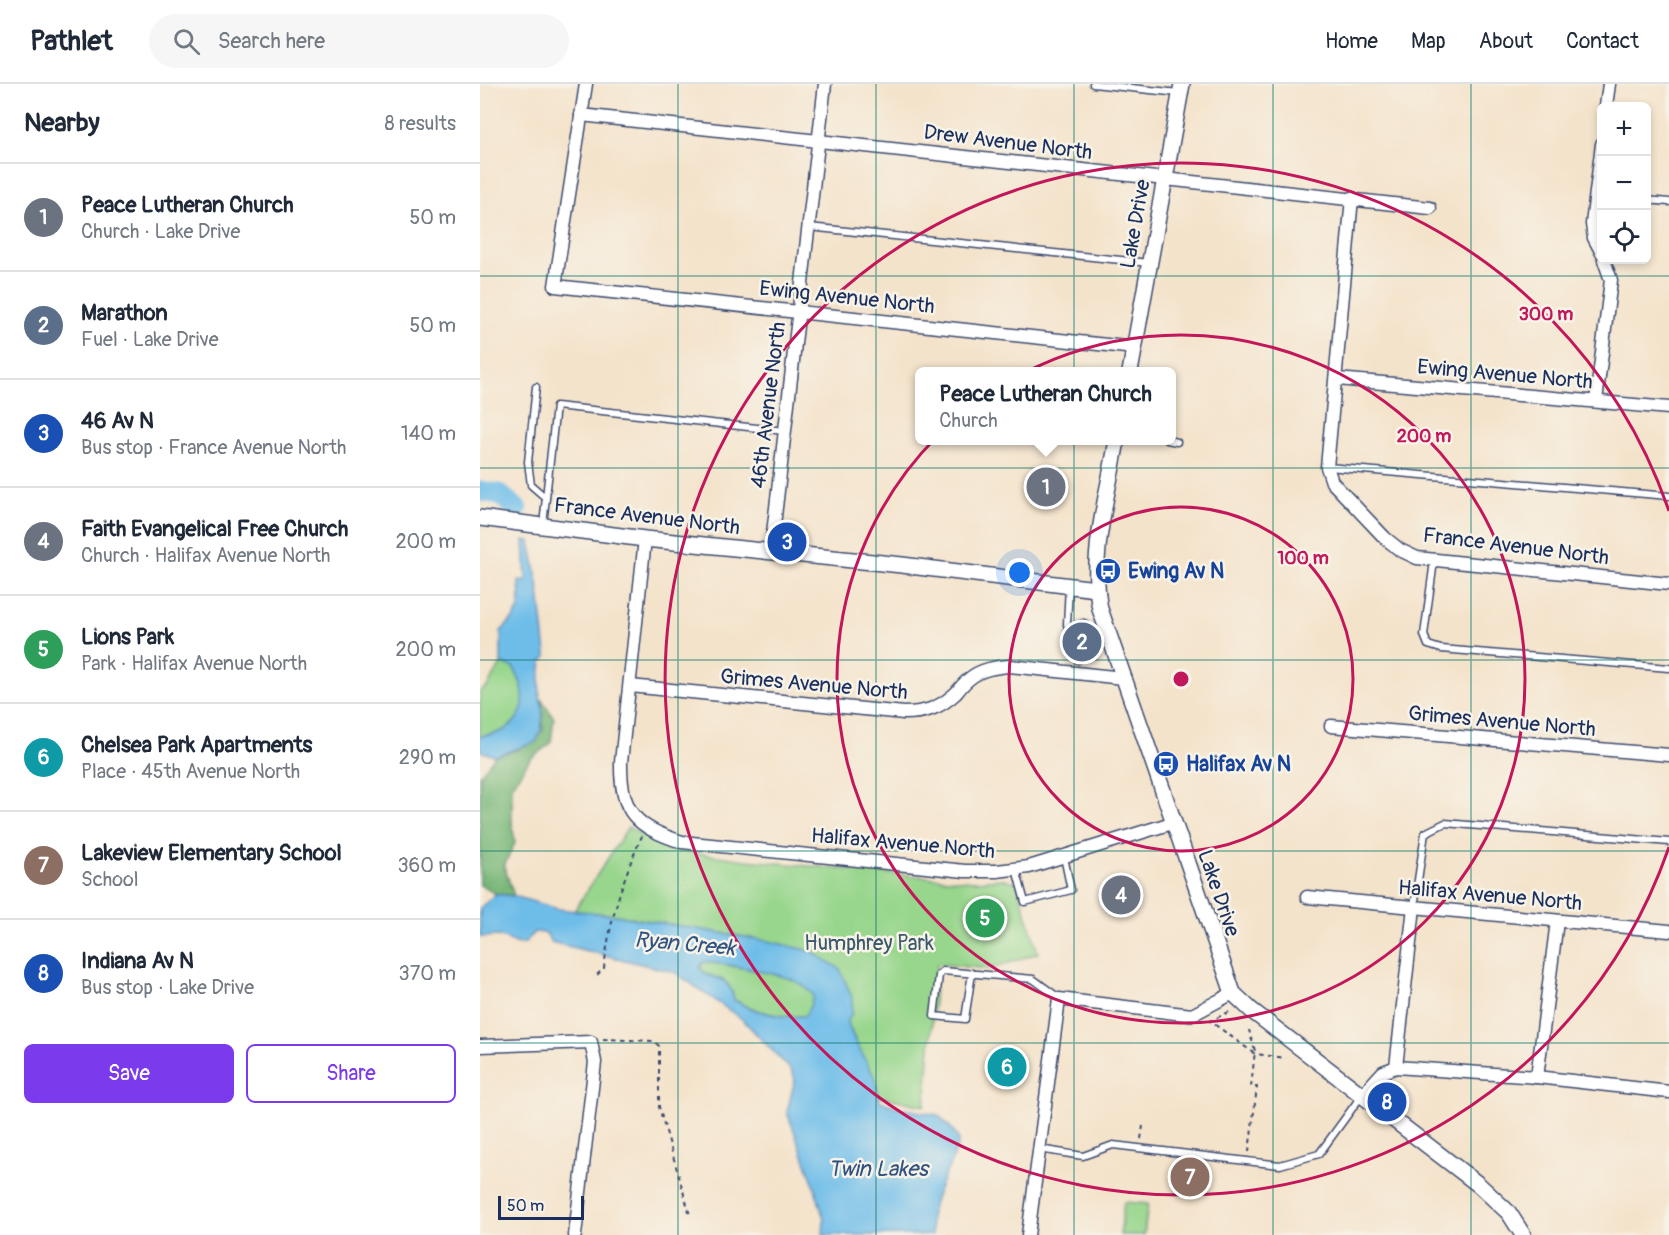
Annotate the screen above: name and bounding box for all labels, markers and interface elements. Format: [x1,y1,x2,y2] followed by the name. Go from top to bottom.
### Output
[149,14,569,68] search box
[30,24,113,59] text: Pathlet
[170,25,203,58] icon: search
[218,27,325,55] text: Search here
[1325,28,1378,55] text: Home
[1411,28,1446,55] text: Map
[1479,28,1533,55] text: About
[1566,28,1639,55] text: Contact
[1597,102,1651,264] map controls
[1597,102,1651,156] button: +
[24,107,100,139] text: Nearby
[385,111,456,136] text: 8 results
[922,119,1094,166] street label: Drew Avenue North
[1597,156,1651,210] button: −
[1114,177,1157,271] street label: Lake Drive
[81,191,293,219] text: Peace Lutheran Church
[40,205,47,230] text: 1
[409,205,456,230] text: 50 m
[1597,210,1651,264] button: locate
[81,219,240,244] text: Church · Lake Drive
[758,275,936,320] street label: Ewing Avenue North
[81,299,168,327] text: Marathon
[1519,303,1573,326] text: 300 m
[38,313,49,338] text: 2
[409,313,456,338] text: 50 m
[745,320,792,490] street label: 46th Avenue North
[81,327,219,352] text: Fuel · Lake Drive
[1416,353,1594,396] street label: Ewing Avenue North
[915,367,1176,445] popup
[939,380,1152,408] text: Peace Lutheran Church
[81,407,154,435] text: 46 Av N
[939,408,998,433] text: Church
[38,421,49,446] text: 3
[401,421,456,446] text: 140 m
[1397,425,1451,448] text: 200 m
[81,435,346,460] text: Bus stop · France Avenue North
[1026,464,1066,510] pin: 1
[552,492,741,541] street label: France Avenue North
[81,515,348,543] text: Faith Evangelical Free Church
[768,520,806,564] pin: 3
[1421,522,1610,571] street label: France Avenue North
[38,529,49,554] text: 4
[395,529,456,554] text: 200 m
[81,543,331,568] text: Church · Halifax Avenue North
[1277,547,1329,570] text: 100 m
[1093,556,1123,586] bus stop icon: Ewing Av N
[1005,558,1034,587] your location
[1128,558,1224,585] place label: Ewing Av N
[1062,620,1102,664] pin: 2
[81,623,174,651] text: Lions Park
[38,637,49,662] text: 5
[395,637,456,662] text: 200 m
[81,651,307,676] text: Park · Halifax Avenue North
[719,663,909,706] street label: Grimes Avenue North
[1171,669,1191,689] centre of rings
[1407,700,1597,743] street label: Grimes Avenue North
[81,731,312,759] text: Chelsea Park Apartments
[38,745,49,770] text: 6
[399,745,456,770] text: 290 m
[1151,749,1181,779] bus stop icon: Halifax Av N
[1186,751,1291,778] place label: Halifax Av N
[81,759,300,784] text: Place · 45th Avenue North
[810,822,996,865] street label: Halifax Avenue North
[81,839,342,867] text: Lakeview Elementary School
[1191,846,1246,941] street label: Lake Drive
[38,853,49,878] text: 7
[397,853,456,878] text: 360 m
[81,867,138,892] text: School
[1102,872,1140,918] pin: 4
[1397,874,1583,917] street label: Halifax Avenue North
[966,896,1004,940] pin: 5
[633,926,738,962] water label: Ryan Creek
[804,930,934,957] park label: Humphrey Park
[81,947,194,975] text: Indiana Av N
[38,961,49,986] text: 8
[399,961,456,986] text: 370 m
[81,975,254,1000] text: Bus stop · Lake Drive
[24,1044,234,1103] button: Save
[246,1044,456,1103] button: Share
[988,1044,1026,1090] pin: 6
[1368,1080,1406,1124] pin: 8
[1170,1154,1210,1200] pin: 7
[828,1155,930,1183] water label: Twin Lakes
[498,1193,584,1220] scale bar
[507,1196,544,1216] text: 50 m

